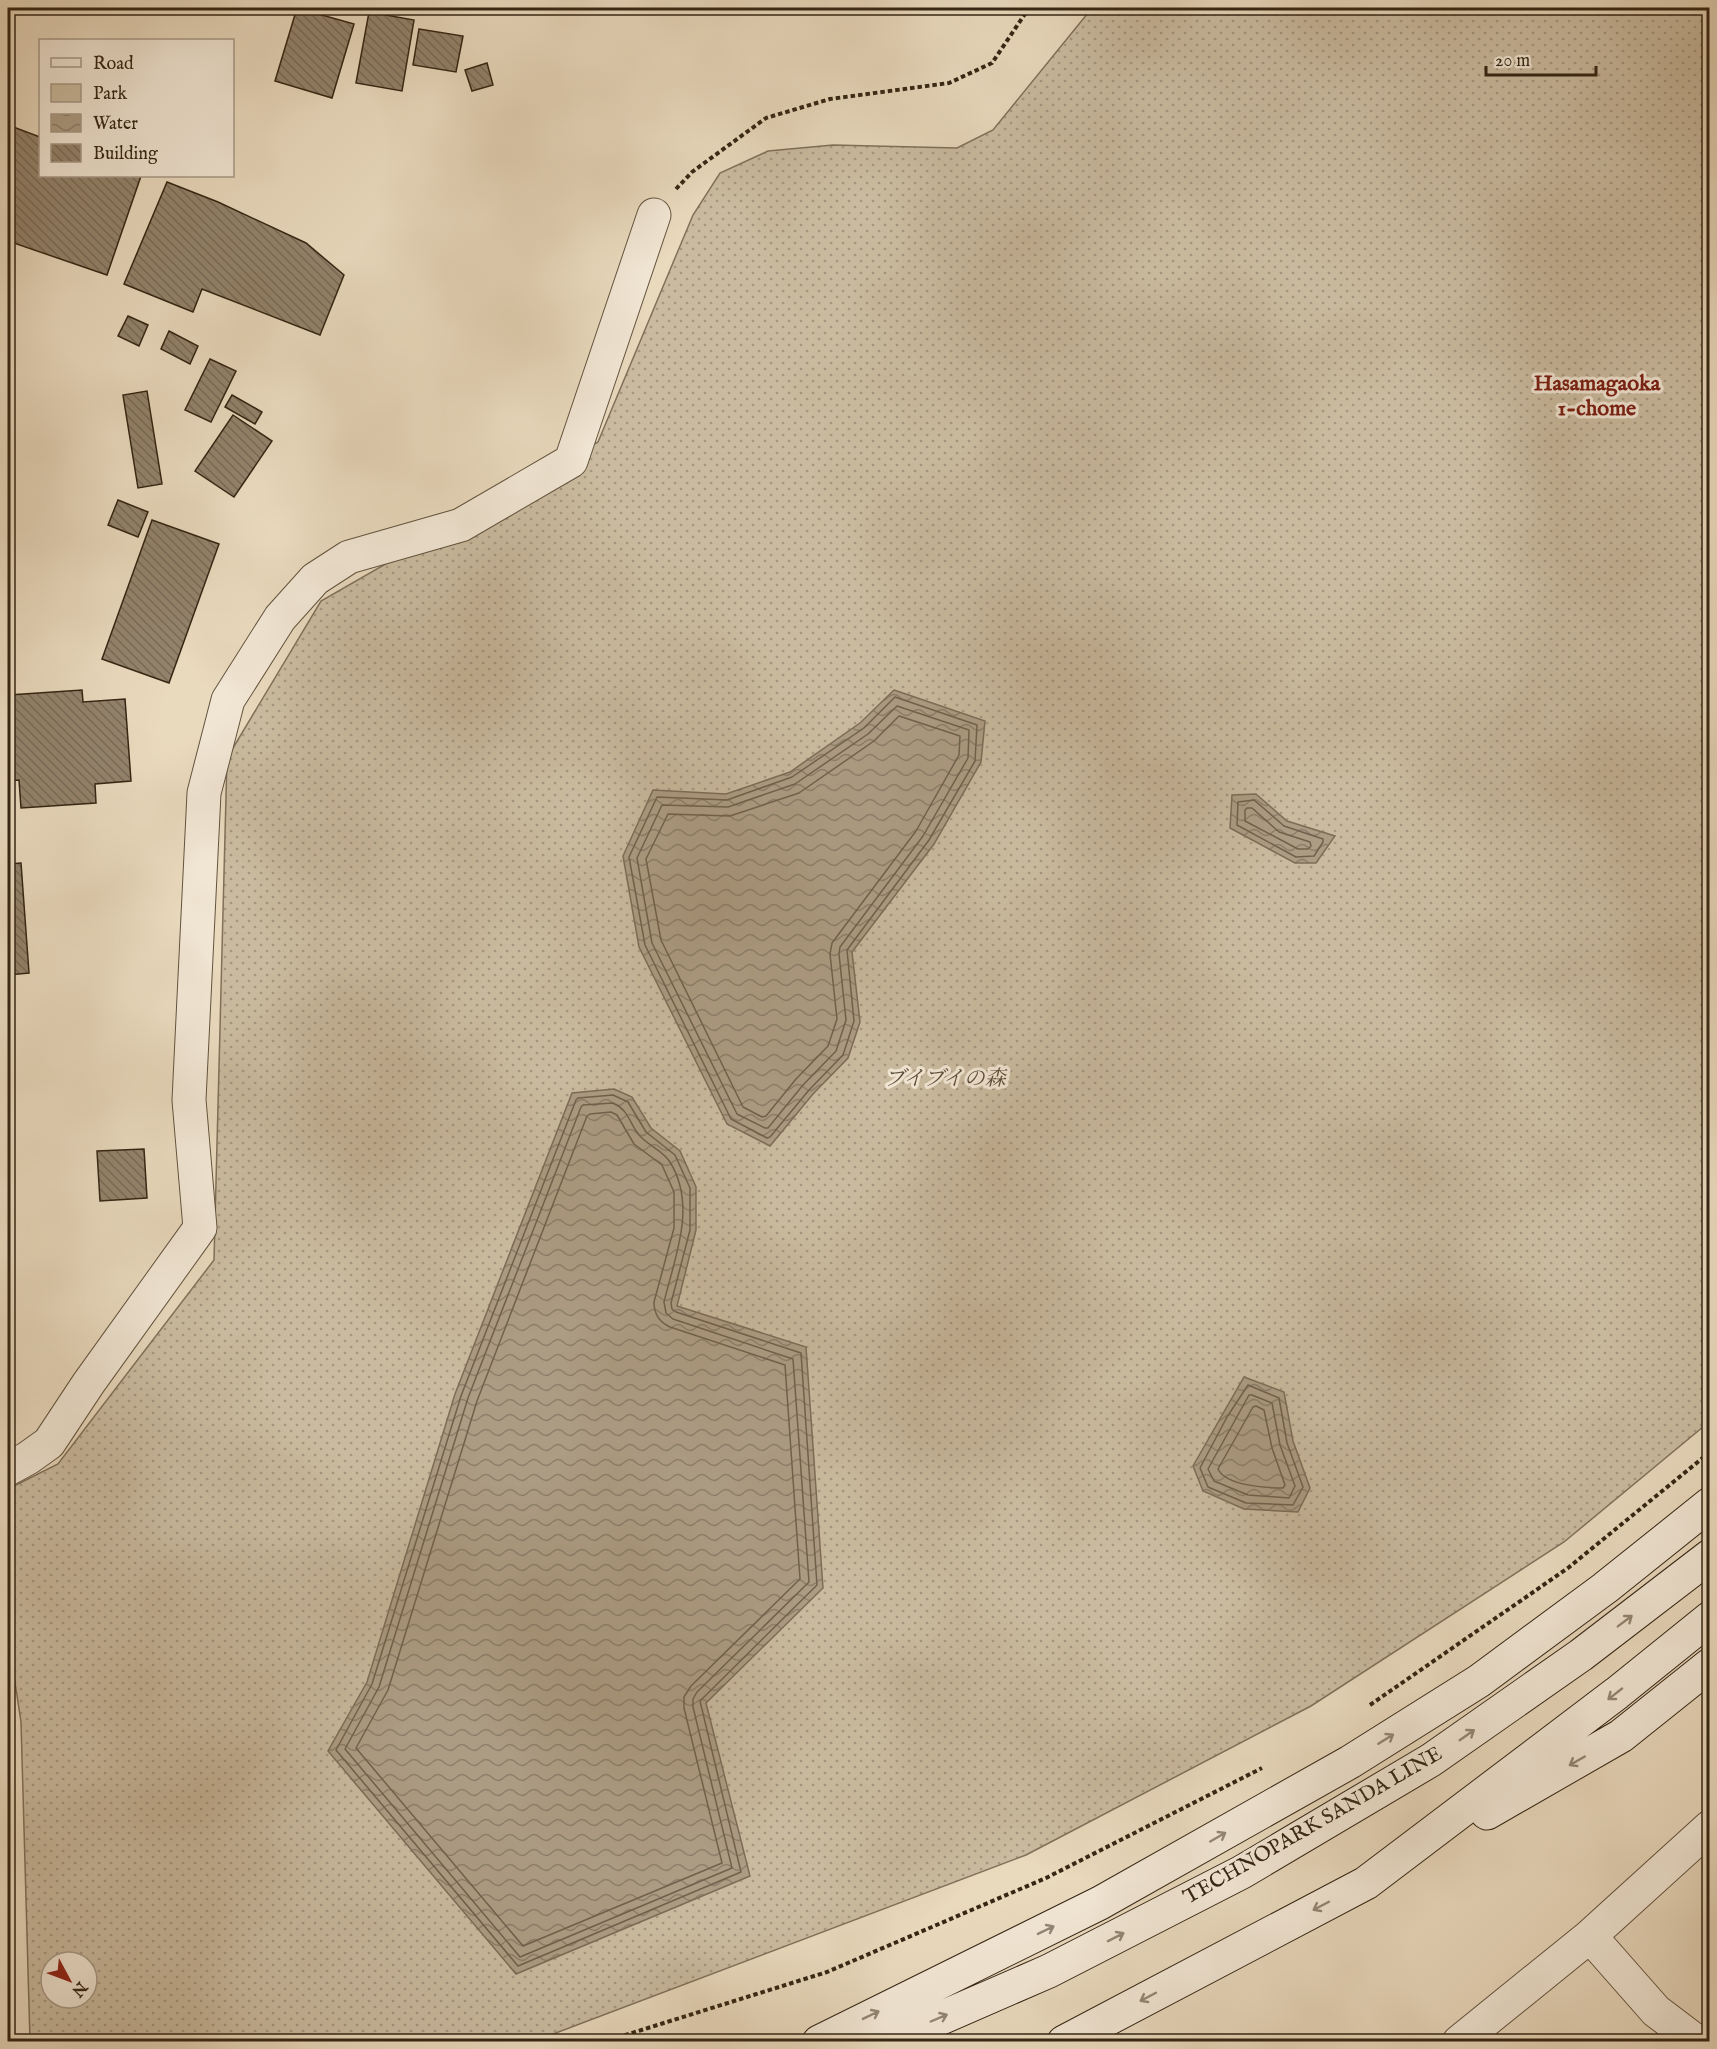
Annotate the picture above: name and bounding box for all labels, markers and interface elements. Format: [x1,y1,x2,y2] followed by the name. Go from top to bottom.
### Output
[39,39,234,177] legend
[1486,39,1596,77] scale bar
[1495,50,1530,73] text: 20 m
[93,53,134,76] text: Road
[93,83,128,106] text: Park
[93,113,138,136] text: Water
[93,143,158,166] text: Building
[1534,370,1661,423] district label: Hasamagaoka 1-chome
[884,1066,1008,1093] park label: ブイブイの森
[1617,1615,1633,1628] one-way arrow
[1607,1687,1623,1700] one-way arrow
[1458,1729,1474,1741] one-way arrow
[1377,1732,1394,1744] one-way arrow
[1179,1741,1447,1911] street label: TECHNOPARK SANDA LINE
[1569,1755,1586,1767] one-way arrow
[1209,1830,1226,1842] one-way arrow
[1313,1900,1330,1912] one-way arrow
[1037,1923,1055,1935] one-way arrow
[1107,1931,1125,1942] one-way arrow
[39,1950,99,2010] north arrow
[67,1976,92,2000] text: N
[1140,1992,1158,2003] one-way arrow
[862,2008,880,2020] one-way arrow
[930,2012,948,2024] one-way arrow

